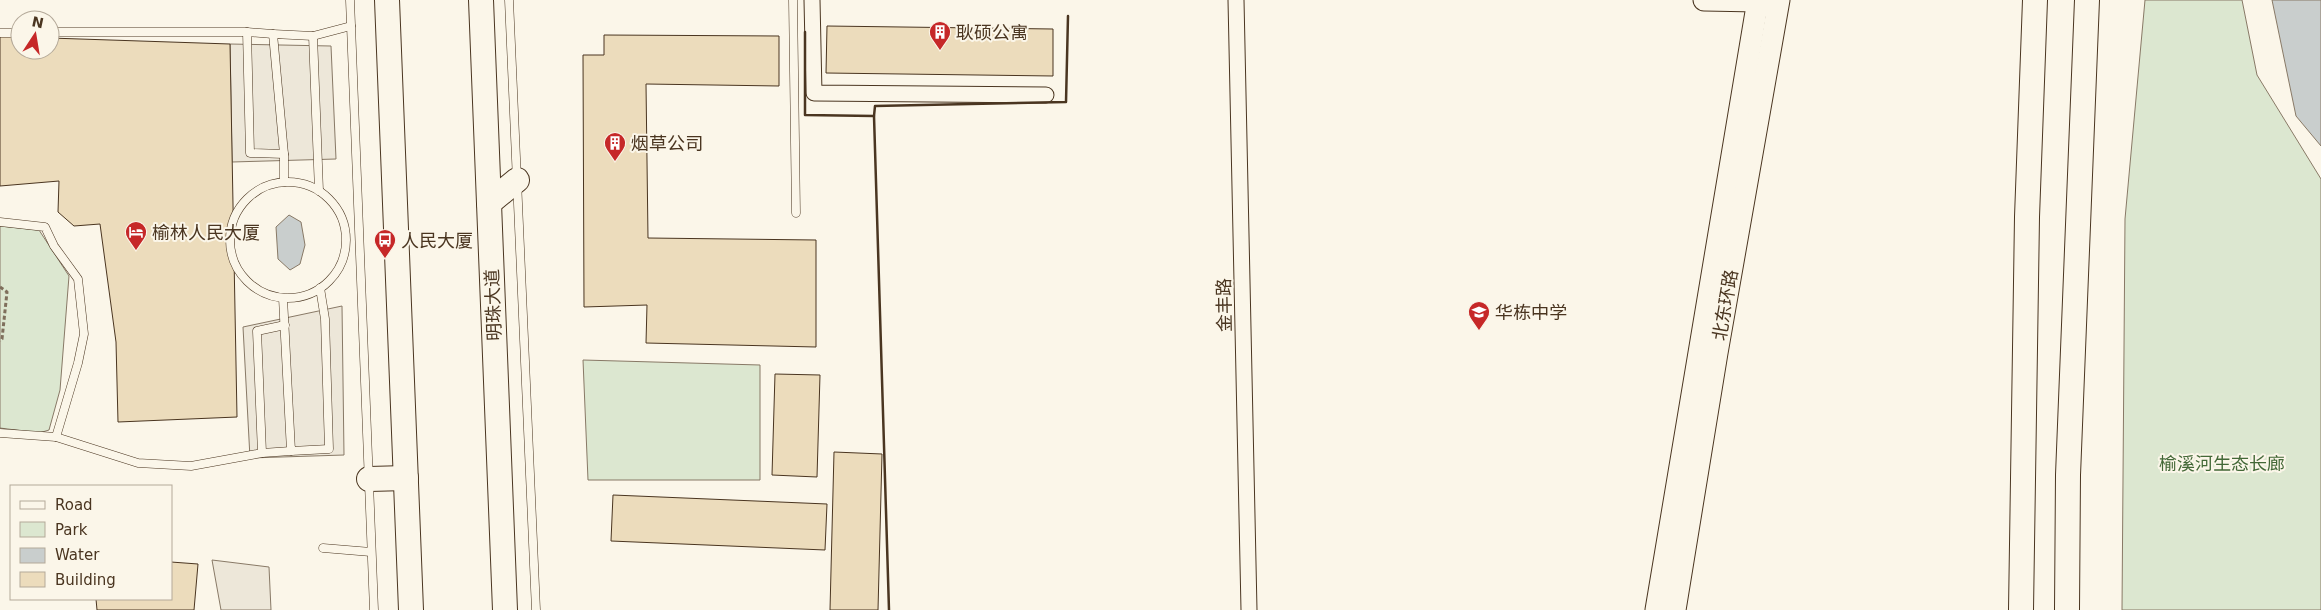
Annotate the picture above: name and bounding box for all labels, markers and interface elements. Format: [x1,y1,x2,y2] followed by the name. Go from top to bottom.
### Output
[10,10,60,60] north arrow
[30,13,45,31] text: N
[928,20,952,51] building icon: 耿硕公寓
[956,22,1028,43] place label: 耿硕公寓
[603,131,627,162] building icon: 烟草公司
[631,133,703,154] place label: 烟草公司
[124,220,148,251] hotel icon: 榆林人民大厦
[152,222,260,243] place label: 榆林人民大厦
[373,228,397,259] bus stop icon: 人民大厦
[401,230,473,251] place label: 人民大厦
[1708,268,1742,342] street label: 北东环路
[481,269,505,341] street label: 明珠大道
[1213,278,1235,332] street label: 金丰路
[1467,300,1491,331] school or university icon: 华栋中学
[1495,302,1567,323] place label: 华栋中学
[2159,453,2285,474] park label: 榆溪河生态长廊
[10,485,172,600] legend
[55,496,93,514] text: Road
[55,521,88,539] text: Park
[55,546,100,564] text: Water
[55,571,116,589] text: Building

